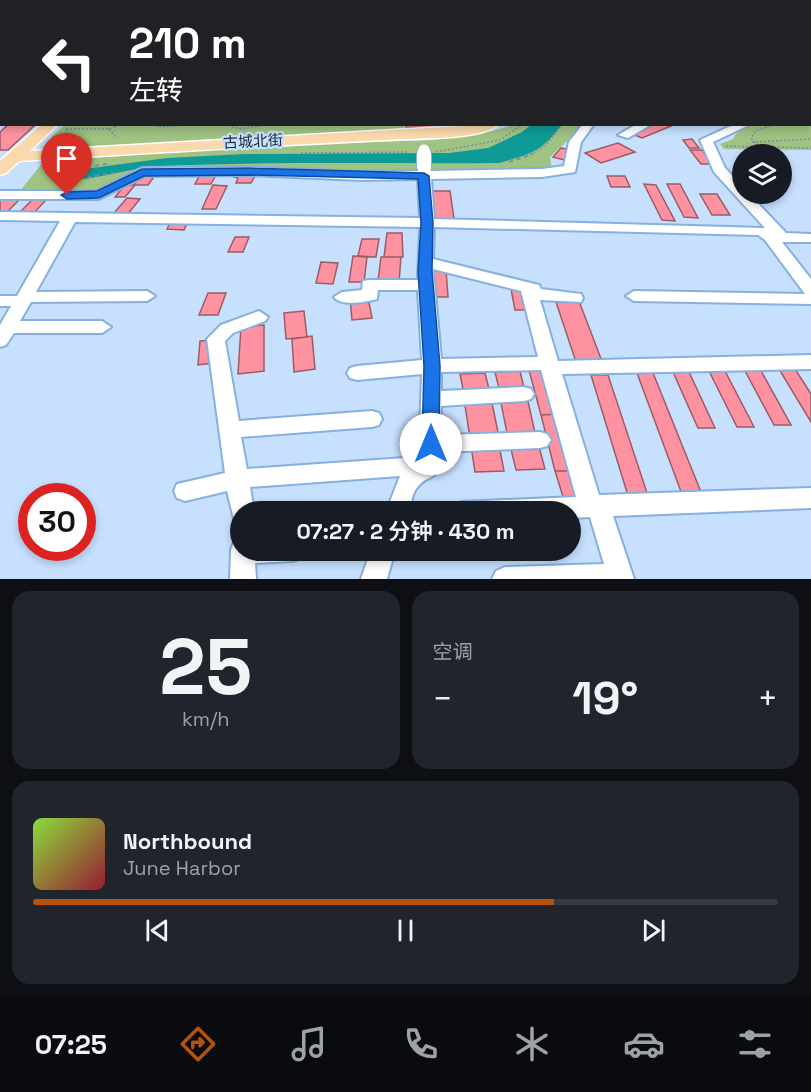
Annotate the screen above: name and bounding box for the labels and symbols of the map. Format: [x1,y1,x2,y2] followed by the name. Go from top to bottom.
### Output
[223,130,283,152] street label: 古城北街
[41,133,92,195] pin
[399,412,463,476] position arrow
[18,483,96,561] speed limit sign: 30

